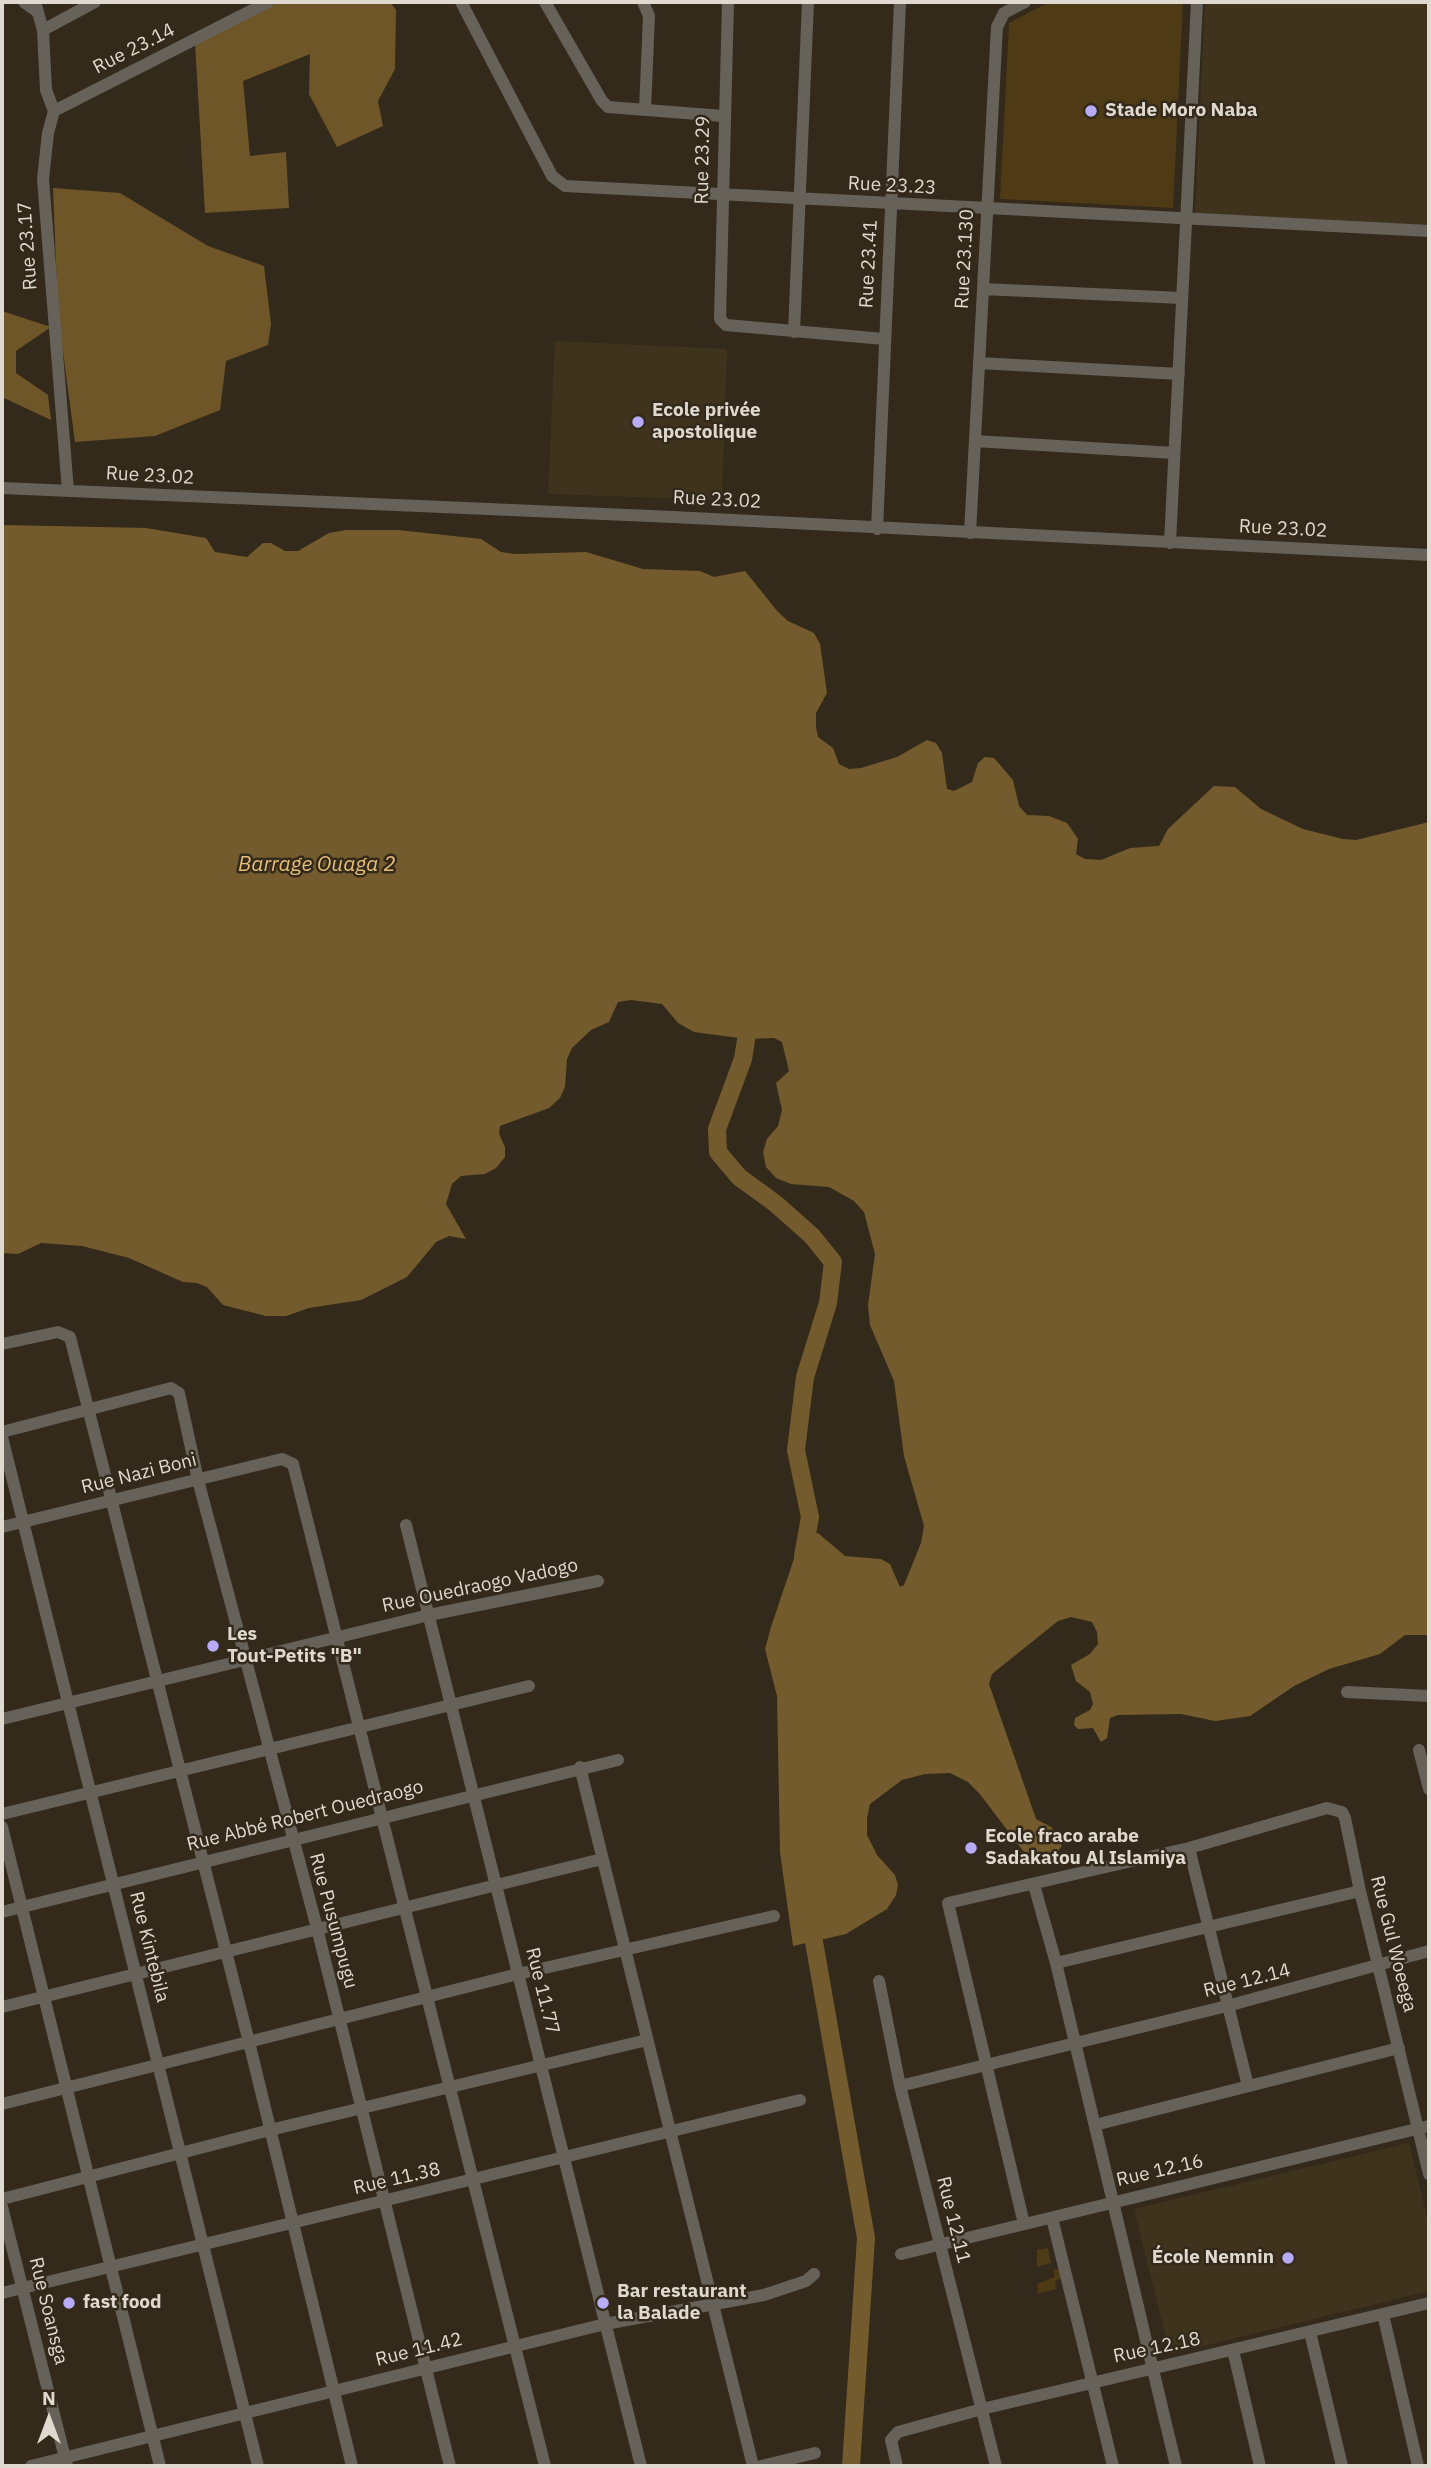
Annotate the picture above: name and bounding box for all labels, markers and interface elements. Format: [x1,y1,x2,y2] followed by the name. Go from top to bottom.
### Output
[89,19,179,79] street label: Rue 23.14
[1105,100,1258,122] place label: Stade Moro Naba
[1083,103,1099,119] marker: Stade Moro Naba
[691,115,715,205] street label: Rue 23.29
[847,172,937,200] street label: Rue 23.23
[14,201,42,291] street label: Rue 23.17
[951,208,979,310] street label: Rue 23.130
[855,219,883,309] street label: Rue 23.41
[652,400,761,444] place label: Ecole privée apostolique
[630,414,646,430] marker: Ecole privée apostolique
[105,462,195,490] street label: Rue 23.02
[672,486,762,514] street label: Rue 23.02
[1238,515,1328,543] street label: Rue 23.02
[238,852,396,878] water label: Barrage Ouaga 2
[79,1449,199,1499] street label: Rue Nazi Boni
[380,1554,580,1618] street label: Rue Ouedraogo Vadogo
[227,1624,362,1668] place label: Les Tout-Petits "B"
[205,1638,221,1654] marker: Les Tout-Petits "B"
[184,1776,426,1856] street label: Rue Abbé Robert Ouedraogo
[985,1826,1186,1870] place label: Ecole fraco arabe Sadakatou Al Islamiya
[963,1840,979,1856] marker: Ecole fraco arabe Sadakatou Al Islamiya
[304,1851,362,1991] street label: Rue Pusumpugu
[1365,1873,1421,2015] street label: Rue Gul Woeega
[124,1889,174,2005] street label: Rue Kintebila
[520,1945,564,2037] street label: Rue 11.77
[1201,1959,1293,2003] street label: Rue 12.14
[1114,2150,1206,2192] street label: Rue 12.16
[351,2158,443,2200] street label: Rue 11.38
[931,2174,975,2266] street label: Rue 12.11
[1152,2247,1274,2269] place label: École Nemnin
[1280,2250,1296,2266] marker: École Nemnin
[24,2255,72,2367] street label: Rue Soansga
[617,2281,747,2325] place label: Bar restaurant la Balade
[83,2292,162,2314] place label: fast food
[61,2295,77,2311] marker: fast food
[595,2295,611,2311] marker: Bar restaurant la Balade
[373,2328,465,2372] street label: Rue 11.42
[1111,2328,1203,2368] street label: Rue 12.18
[14,2384,84,2454] north arrow
[42,2386,56,2410] text: N

